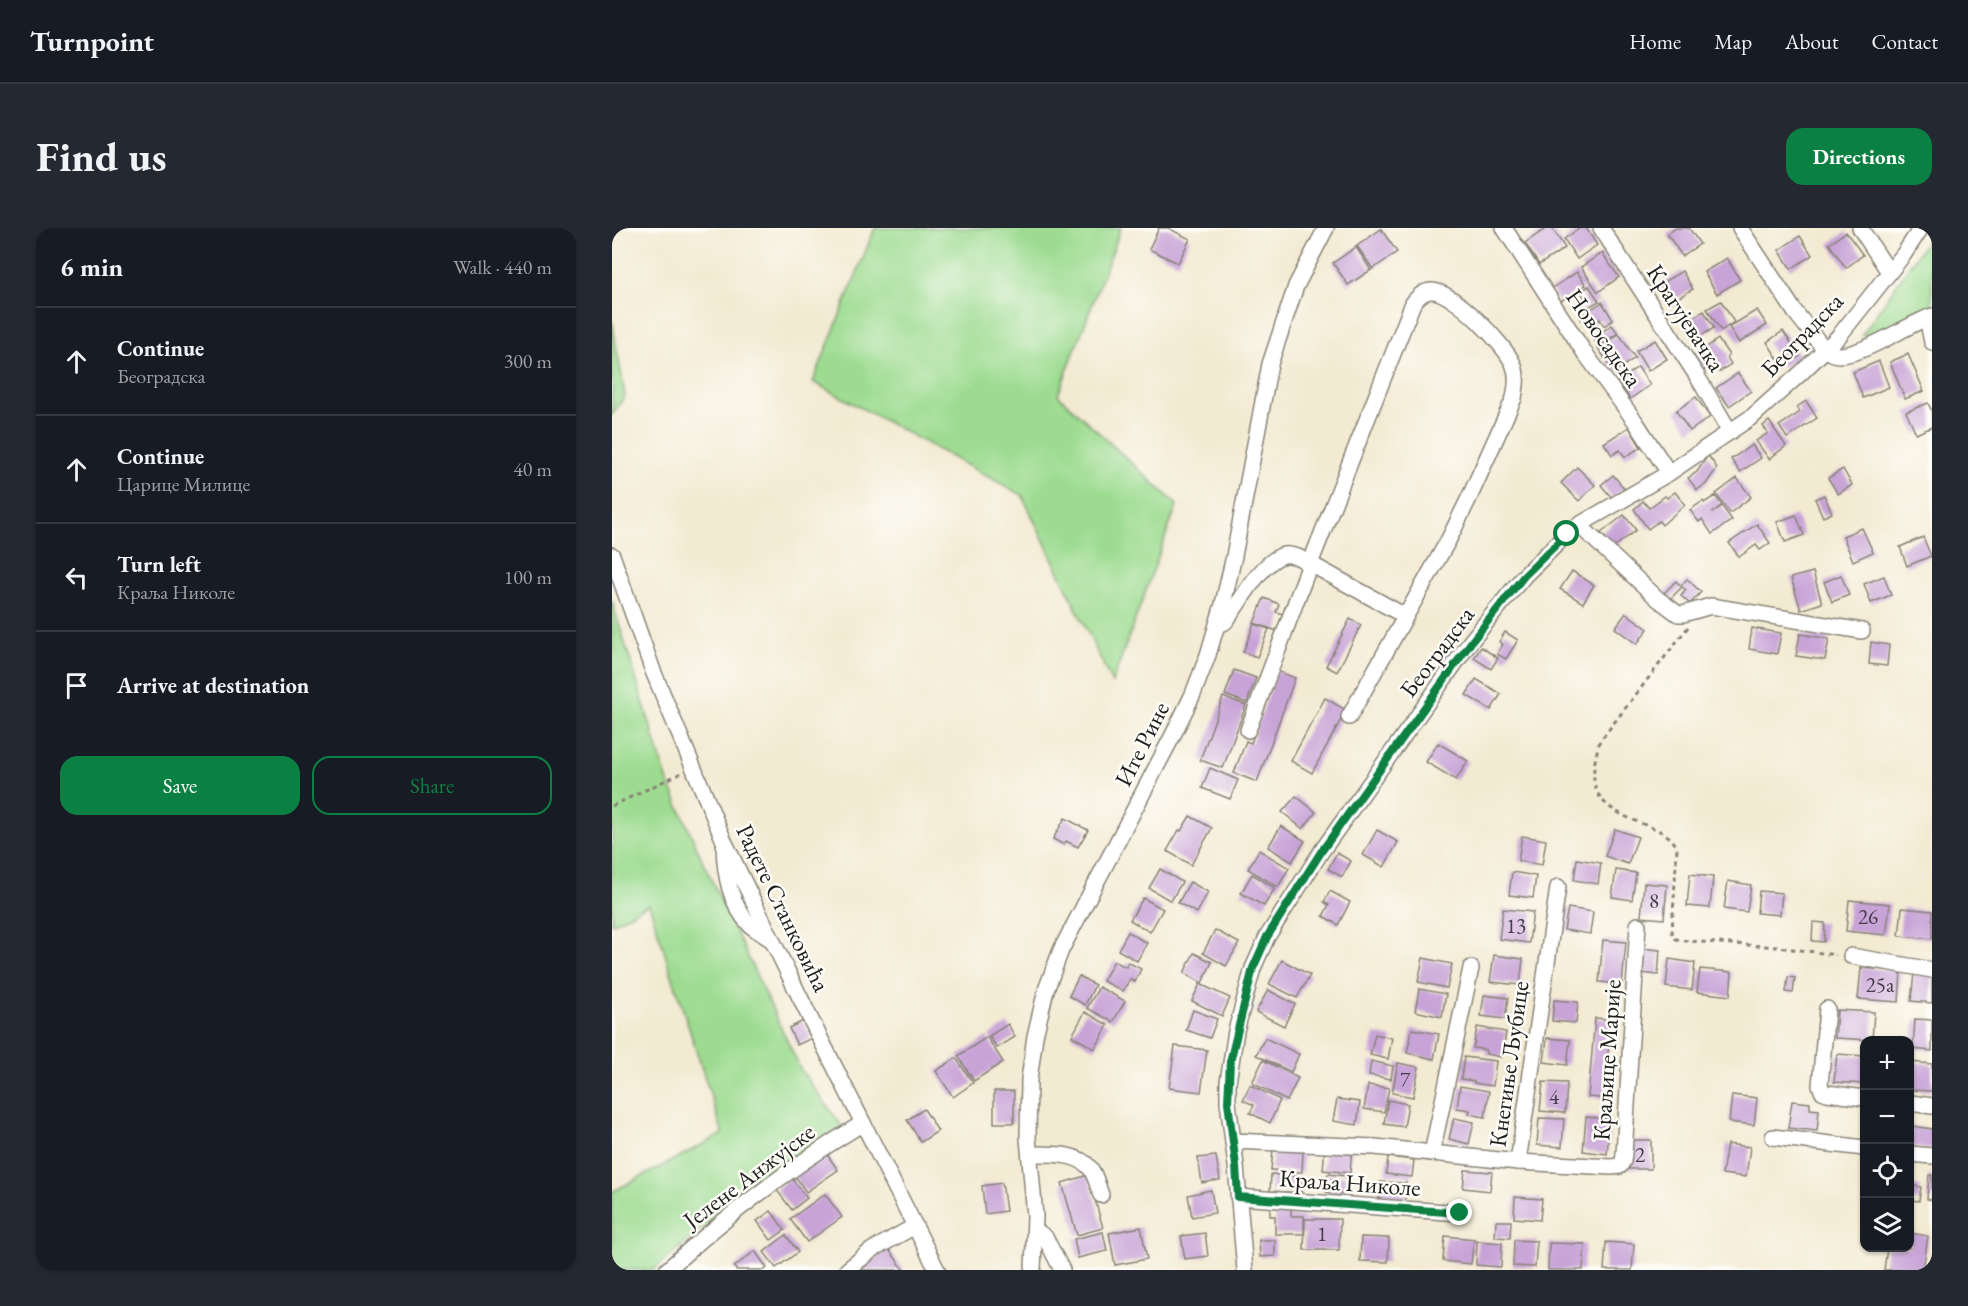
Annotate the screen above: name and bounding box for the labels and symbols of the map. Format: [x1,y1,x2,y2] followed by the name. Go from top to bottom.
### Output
[1640,258,1733,378] street label: Крагујевачка
[1559,282,1650,393] street label: Новосадска
[1754,285,1850,384] street label: Београдска
[1553,520,1579,546] route start
[1392,600,1481,703] street label: Београдска
[1107,696,1176,791] street label: Ите Рине
[729,819,838,997] street label: Радете Станковића
[1649,887,1659,914] house number: 8
[1858,903,1878,930] house number: 26
[1506,912,1526,939] house number: 13
[1866,971,1895,998] house number: 25a
[1585,978,1628,1142] street label: Краљице Марије
[1481,979,1536,1149] street label: Кнегиње Љубице
[1400,1066,1411,1093] house number: 7
[1549,1083,1560,1110] house number: 4
[675,1116,821,1236] street label: Јелене Анжујске
[1635,1141,1645,1168] house number: 2
[1278,1162,1422,1203] street label: Краља Николе
[1446,1199,1472,1225] route end
[1317,1220,1327,1247] house number: 1

